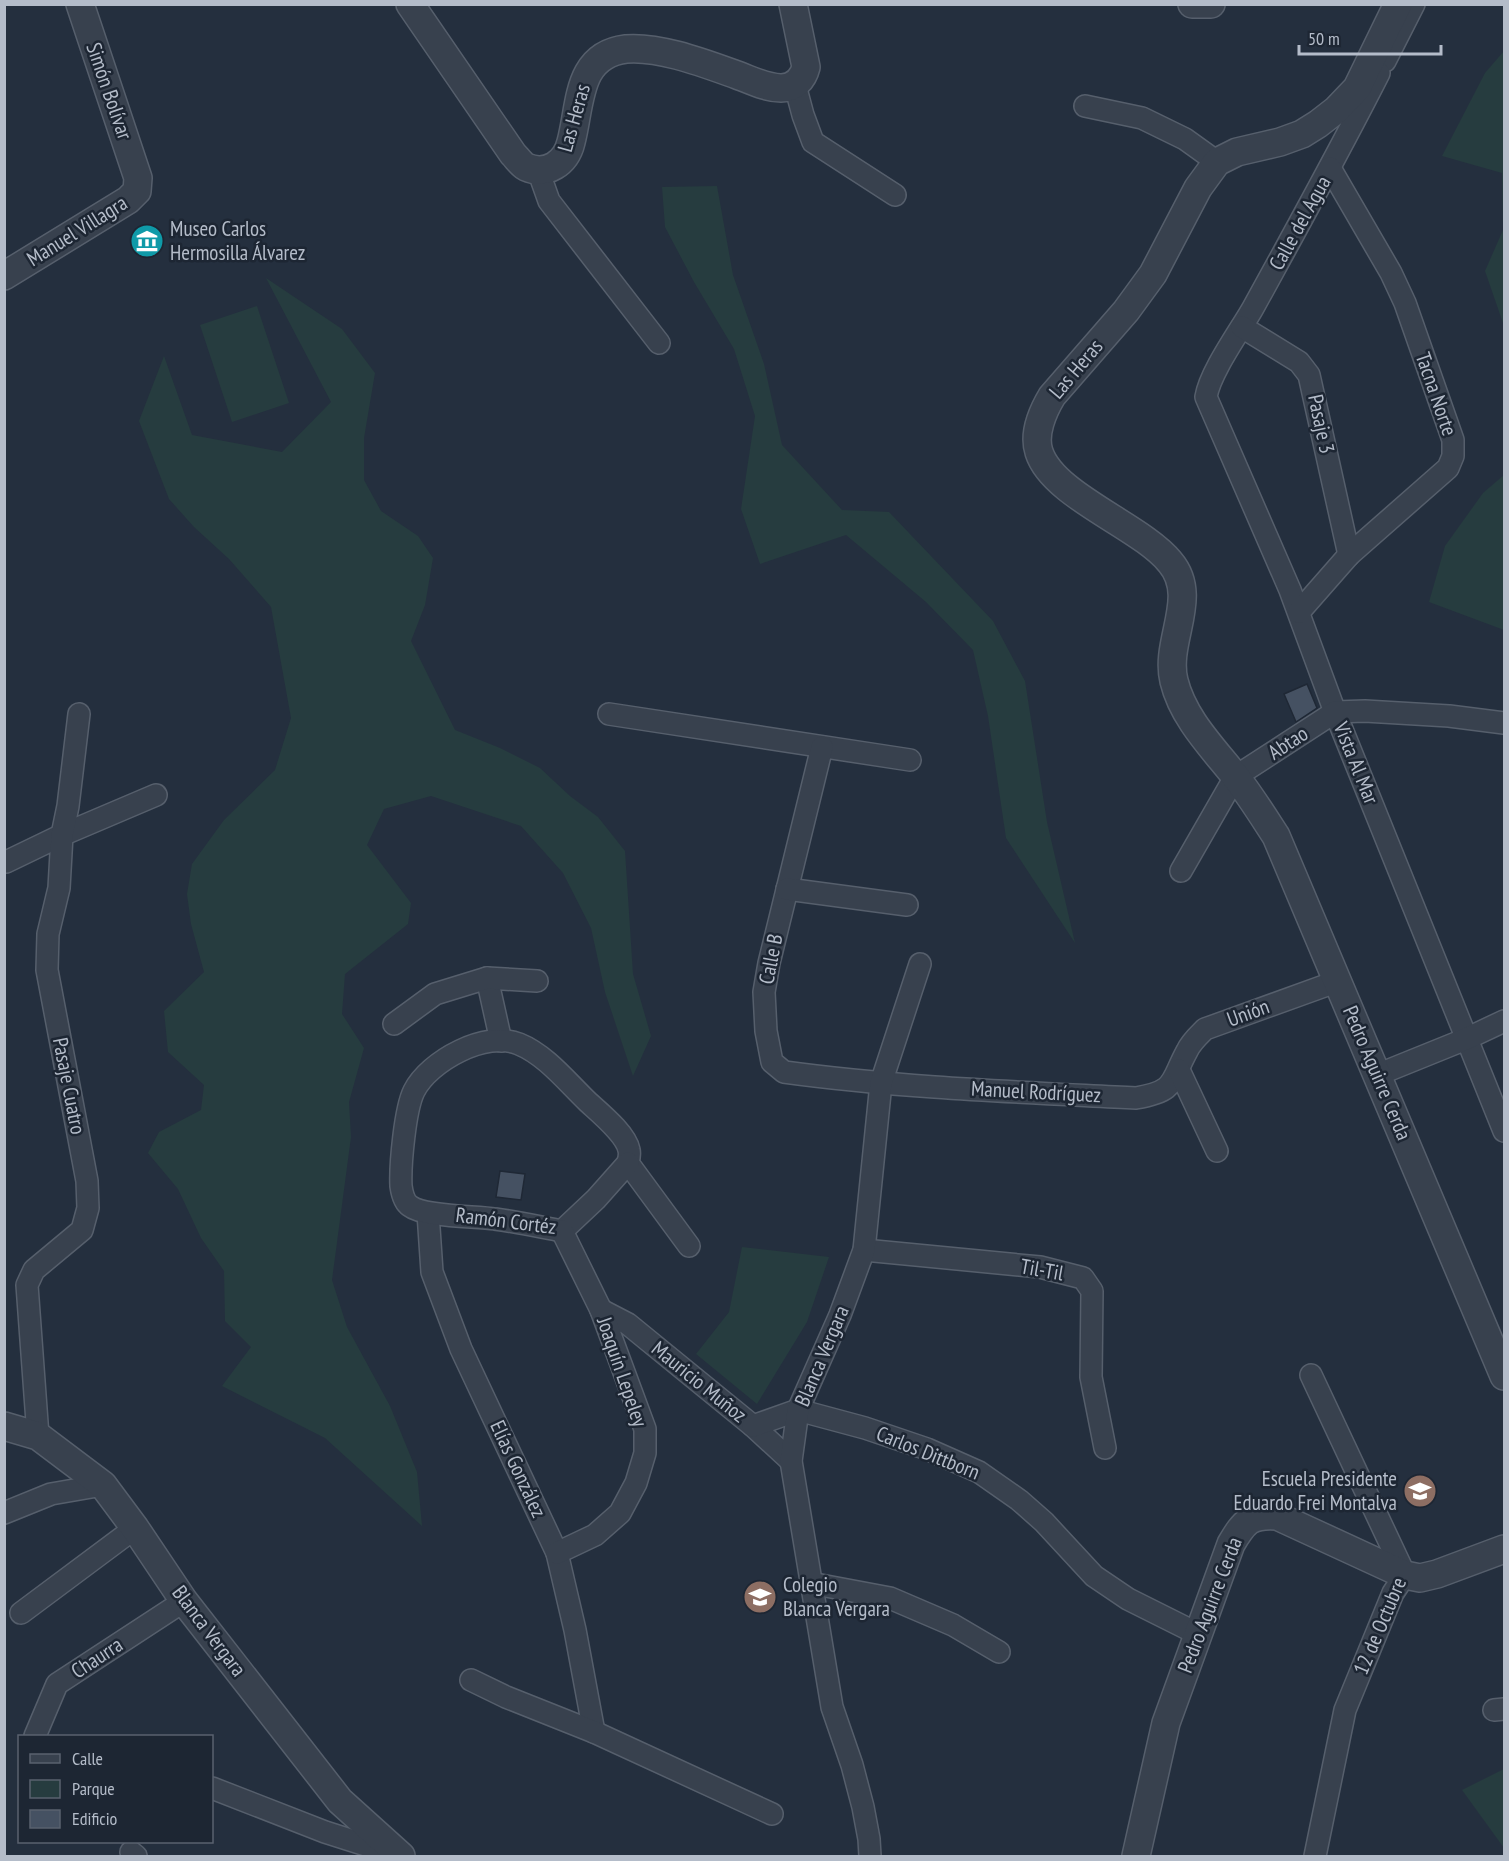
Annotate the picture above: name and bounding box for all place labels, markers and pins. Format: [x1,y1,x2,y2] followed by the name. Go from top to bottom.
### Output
[170,215,305,266] place label: Museo Carlos Hermosilla Álvarez
[129,223,165,259] museum icon: Museo Carlos Hermosilla Álvarez
[1234,1465,1397,1516] place label: Escuela Presidente Eduardo Frei Montalva
[1402,1473,1438,1509] school or university icon: Escuela Presidente Eduardo Frei Montalva
[783,1571,890,1622] place label: Colegio Blanca Vergara
[742,1579,778,1615] school or university icon: Colegio Blanca Vergara

